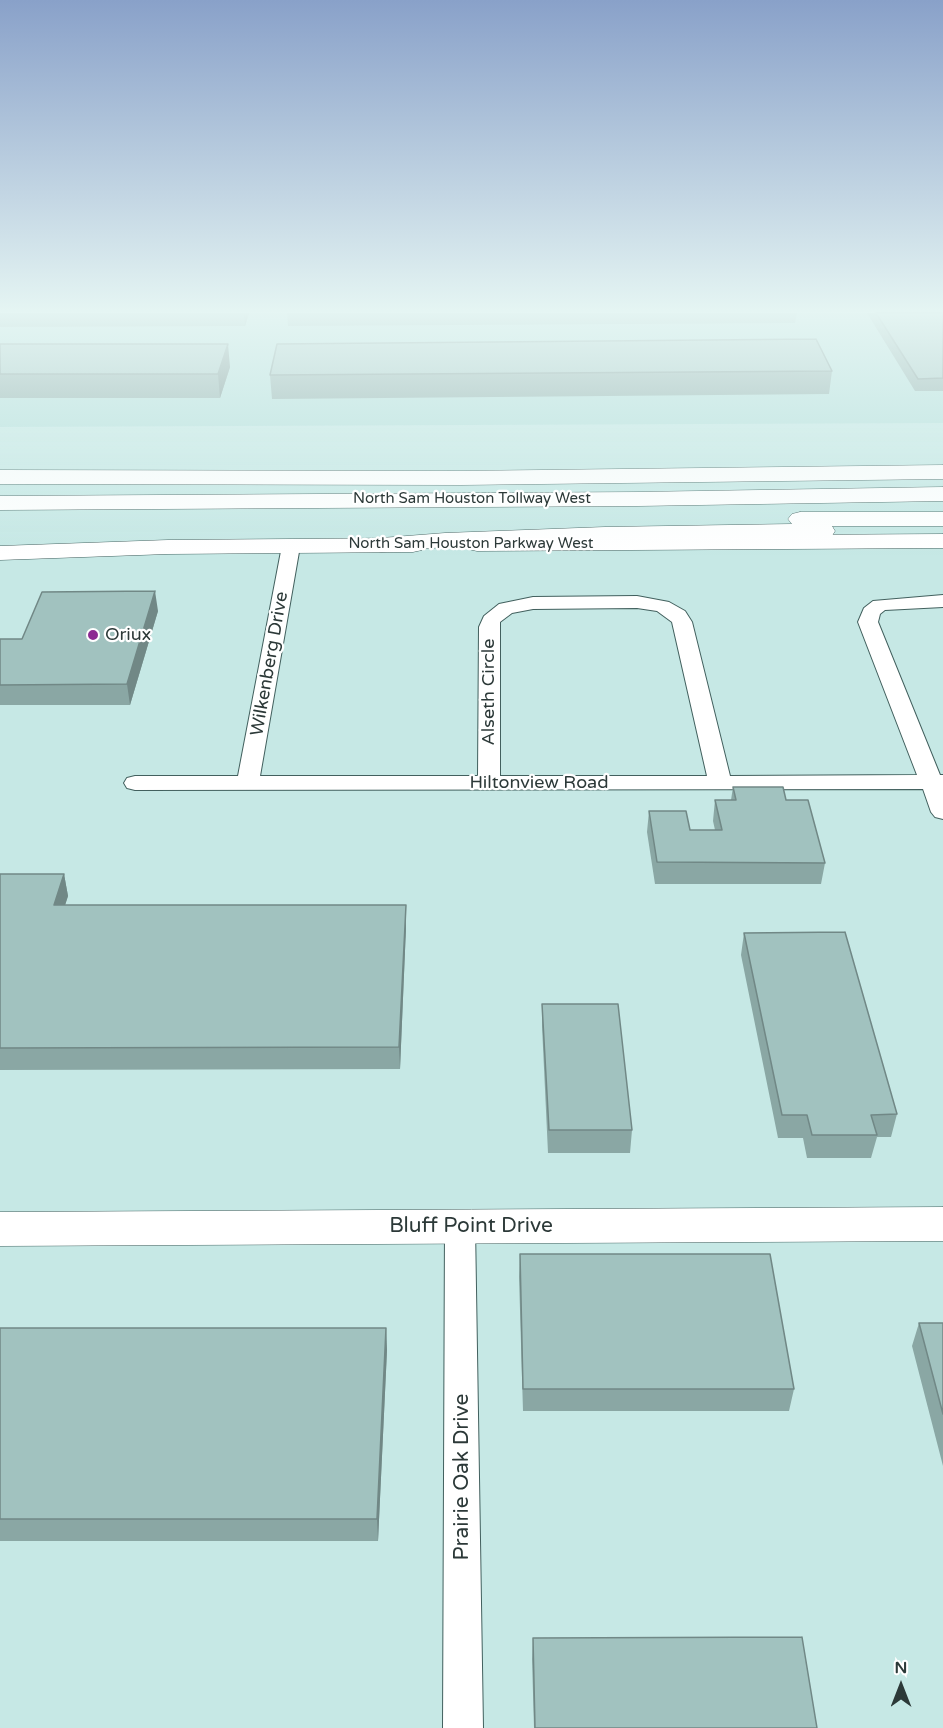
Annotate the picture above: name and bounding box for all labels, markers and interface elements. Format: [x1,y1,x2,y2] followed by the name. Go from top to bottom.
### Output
[353,490,591,508] street label: North Sam Houston Tollway West
[348,535,594,553] street label: North Sam Houston Parkway West
[247,590,293,738] street label: Wilkenberg Drive
[105,624,151,646] place label: Oriux
[86,628,100,642] marker: Oriux
[478,638,500,746] street label: Alseth Circle
[469,772,609,794] street label: Hiltonview Road
[389,1213,553,1239] street label: Bluff Point Drive
[449,1394,475,1560] street label: Prairie Oak Drive
[871,1656,931,1716] north arrow
[895,1658,907,1678] text: N

